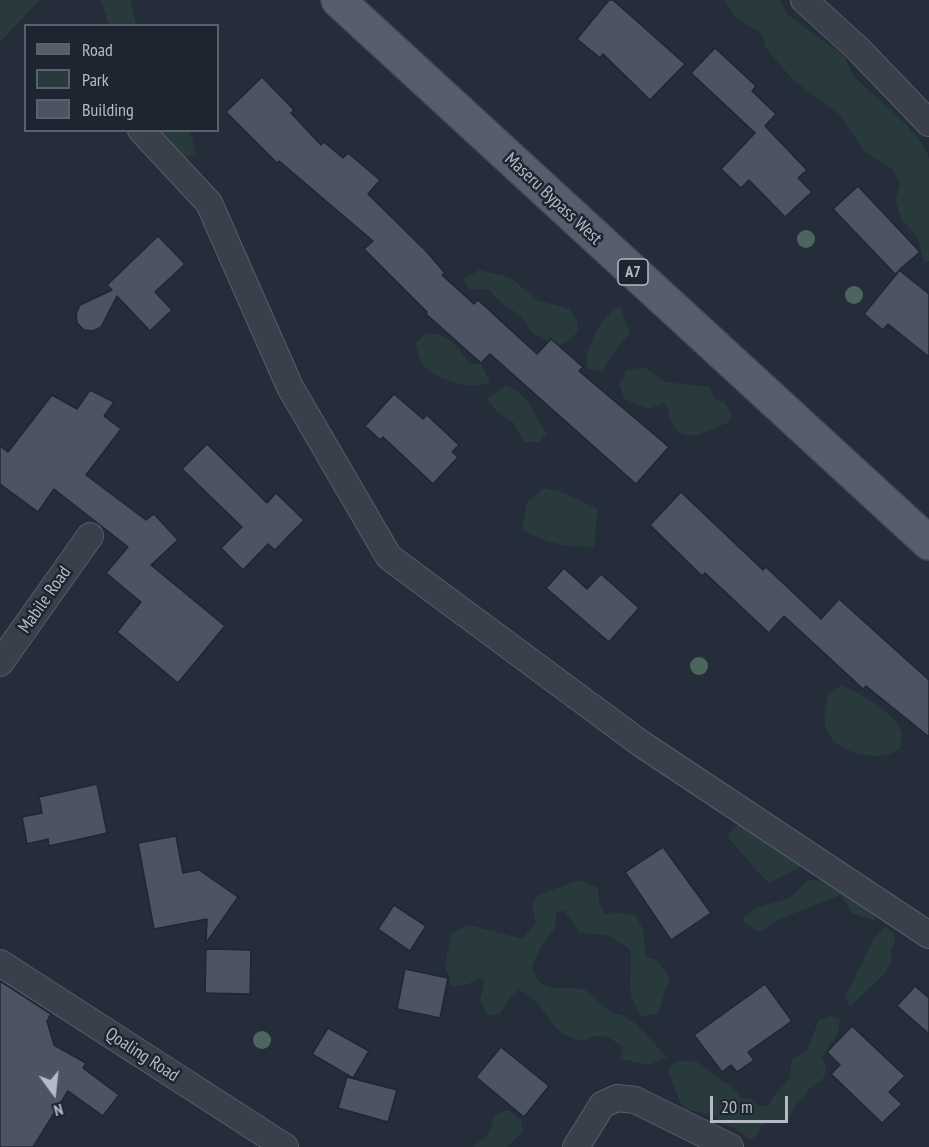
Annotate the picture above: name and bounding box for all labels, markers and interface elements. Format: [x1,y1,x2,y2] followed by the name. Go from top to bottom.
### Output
[24,24,219,132] legend
[82,38,113,61] text: Road
[82,68,109,91] text: Park
[82,98,134,121] text: Building
[500,149,606,249] street label: Maseru Bypass West
[618,259,648,285] road number: A7
[14,562,76,638] street label: Mabile Road
[101,1023,183,1087] street label: Qoaling Road
[24,1063,84,1123] north arrow
[713,1084,791,1122] scale bar
[721,1095,753,1118] text: 20 m
[52,1100,65,1121] text: N

